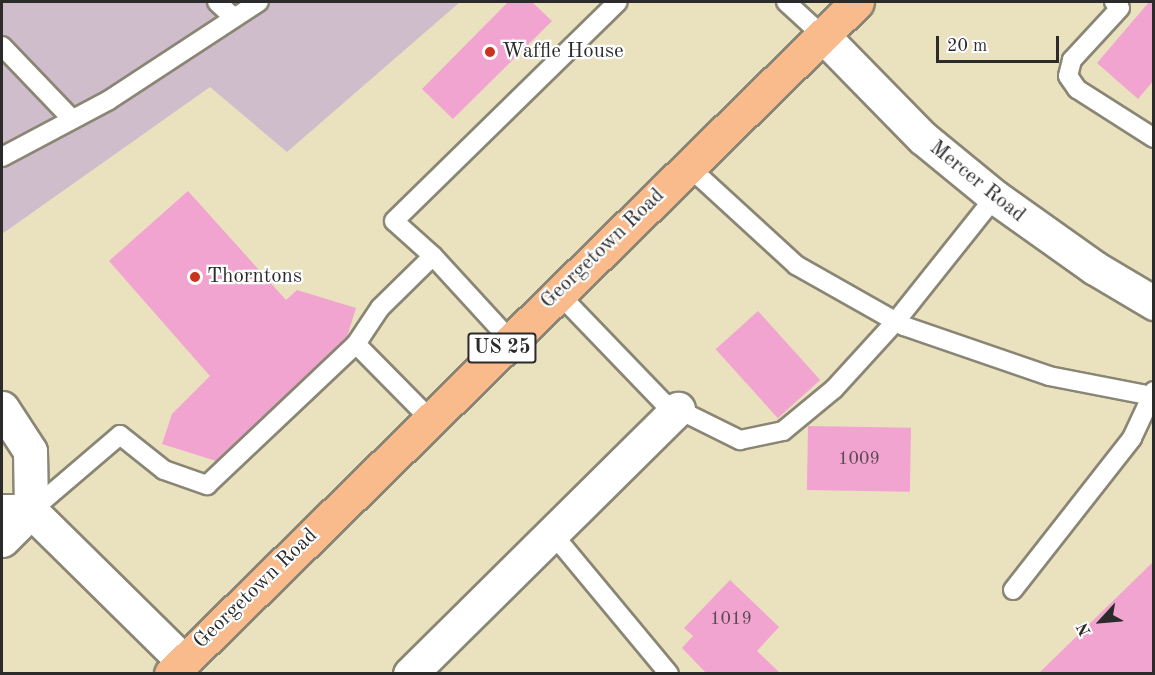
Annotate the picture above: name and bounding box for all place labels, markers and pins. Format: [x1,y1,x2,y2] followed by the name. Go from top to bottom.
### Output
[502,39,624,65] place label: Waffle House
[483,45,497,59] marker: Waffle House
[207,264,302,290] place label: Thorntons
[188,270,202,284] marker: Thorntons

